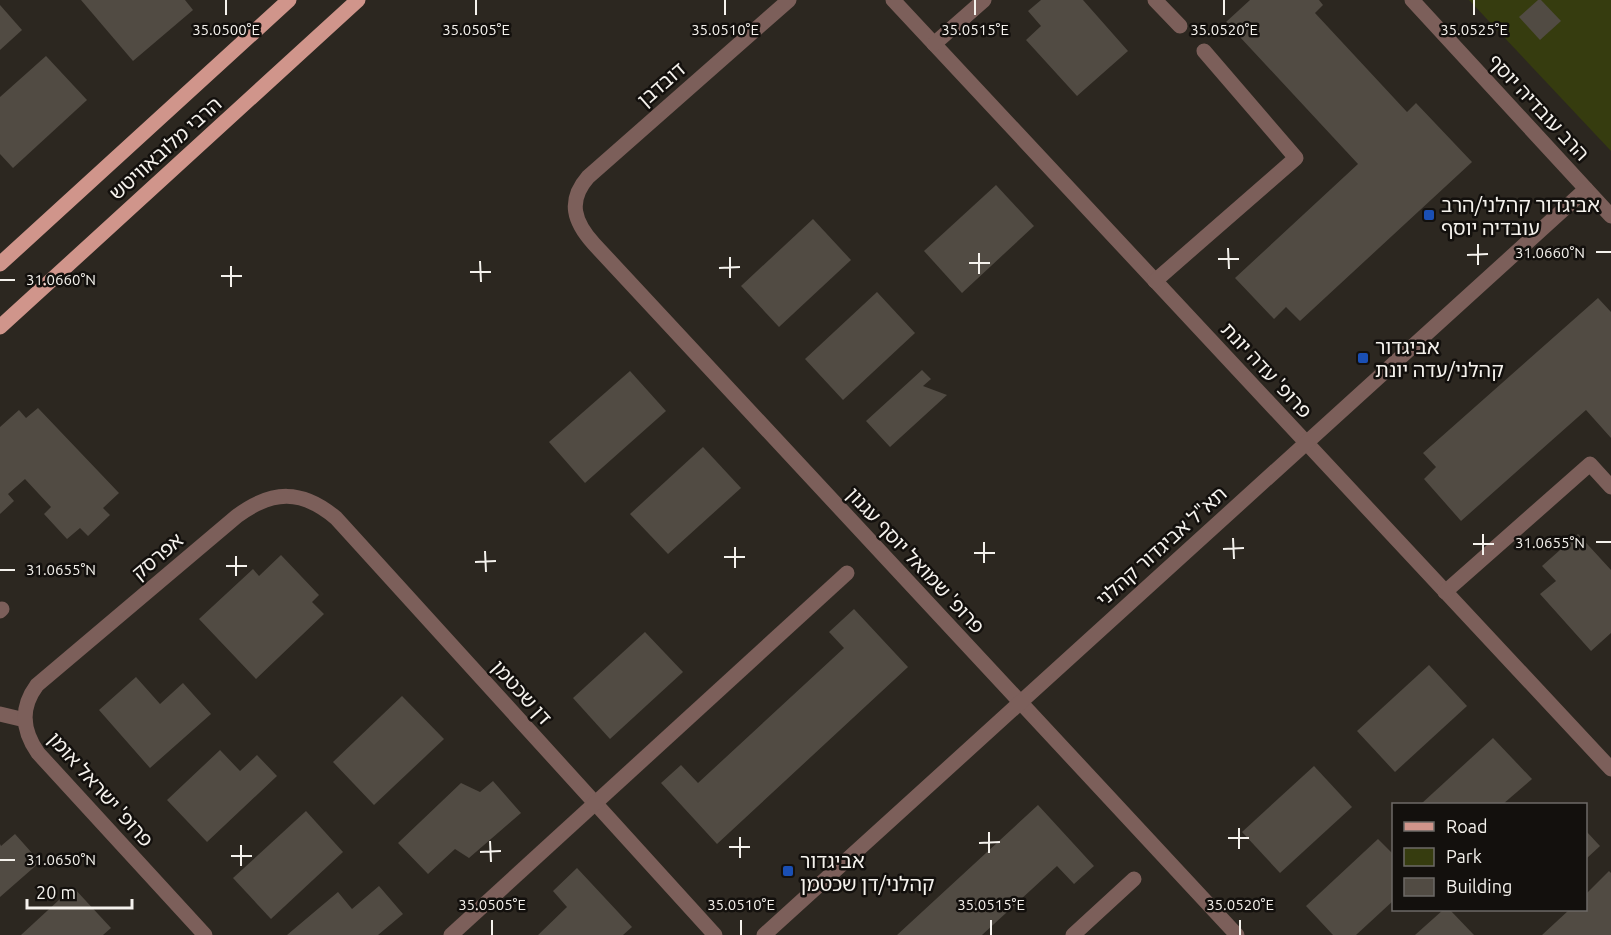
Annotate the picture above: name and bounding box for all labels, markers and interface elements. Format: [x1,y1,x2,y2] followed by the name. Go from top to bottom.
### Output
[192,21,260,38] text: 35.0500°E
[442,21,510,38] text: 35.0505°E
[691,21,759,38] text: 35.0510°E
[941,21,1009,38] text: 35.0515°E
[1190,21,1258,38] text: 35.0520°E
[1440,21,1508,38] text: 35.0525°E
[1484,49,1594,165] street label: הרב עובדיה יוסף
[632,57,690,111] street label: דובדבן
[104,92,226,204] street label: הרבי מלובאוויטש
[1441,193,1600,239] place label: אביגדור קהלני/הרב עובדיה יוסף
[1422,208,1436,222] marker: אביגדור קהלני/הרב עובדיה יוסף
[1515,244,1585,261] text: 31.0660°N
[26,271,96,288] text: 31.0660°N
[1217,317,1317,423] street label: פרופ' עדה יונת
[1375,335,1504,381] place label: אביגדור קהלני/עדה יונת
[1356,351,1370,365] marker: אביגדור קהלני/עדה יונת
[842,482,990,638] street label: פרופ' שמואל יוסף עגנון
[1091,482,1231,610] street label: תא"ל אביגדור קהלני
[127,528,187,584] street label: אפרסק
[1515,534,1585,551] text: 31.0655°N
[26,561,96,578] text: 31.0655°N
[487,655,557,729] street label: דן שכטמן
[44,727,158,851] street label: פרופ' ישראל אומן
[1392,803,1587,911] legend
[1446,816,1488,836] text: Road
[1446,846,1482,866] text: Park
[800,849,935,895] place label: אביגדור קהלני/דן שכטמן
[26,851,96,868] text: 31.0650°N
[781,864,795,878] marker: אביגדור קהלני/דן שכטמן
[27,872,132,910] scale bar
[1446,876,1512,896] text: Building
[36,882,76,902] text: 20 m
[458,896,526,913] text: 35.0505°E
[707,896,775,913] text: 35.0510°E
[957,896,1025,913] text: 35.0515°E
[1206,896,1274,913] text: 35.0520°E

